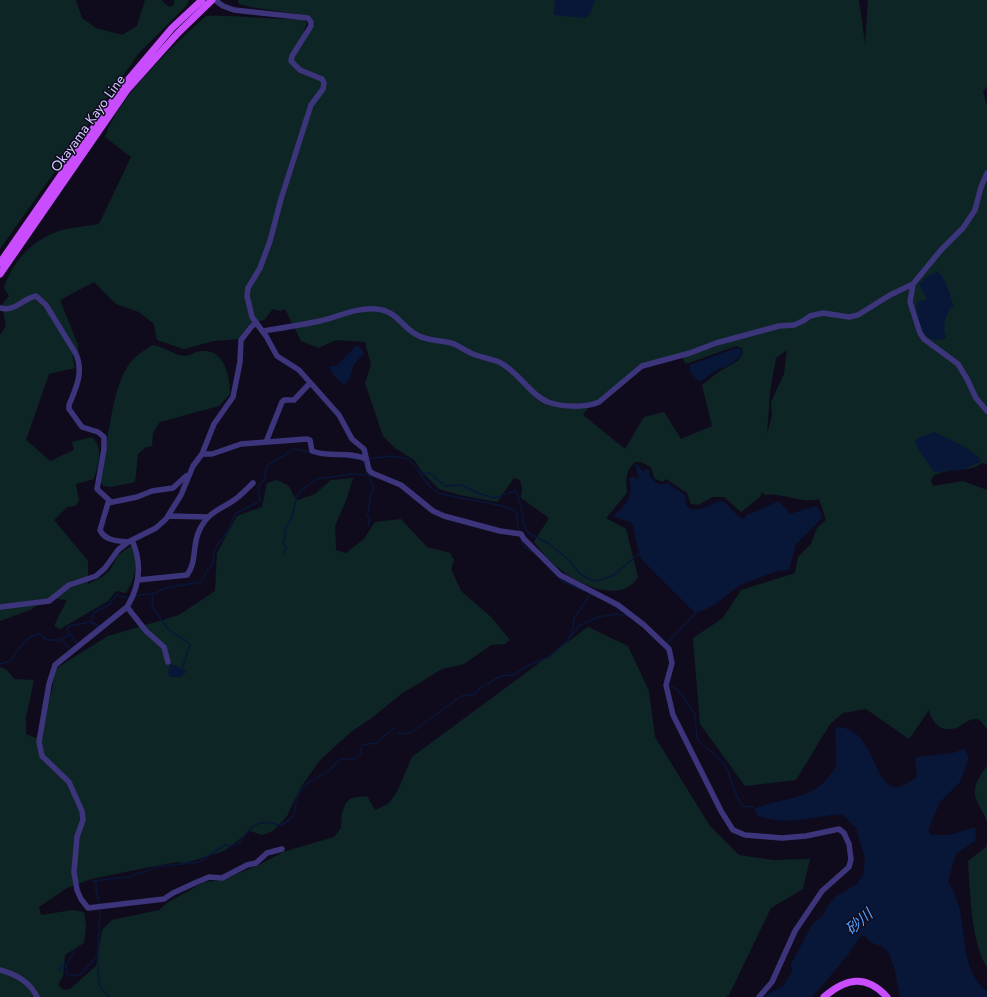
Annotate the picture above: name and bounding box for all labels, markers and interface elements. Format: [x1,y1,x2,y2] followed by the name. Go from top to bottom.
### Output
[48,72,130,176] street label: Okayama Kayo Line
[843,906,877,940] water label: 砂川

